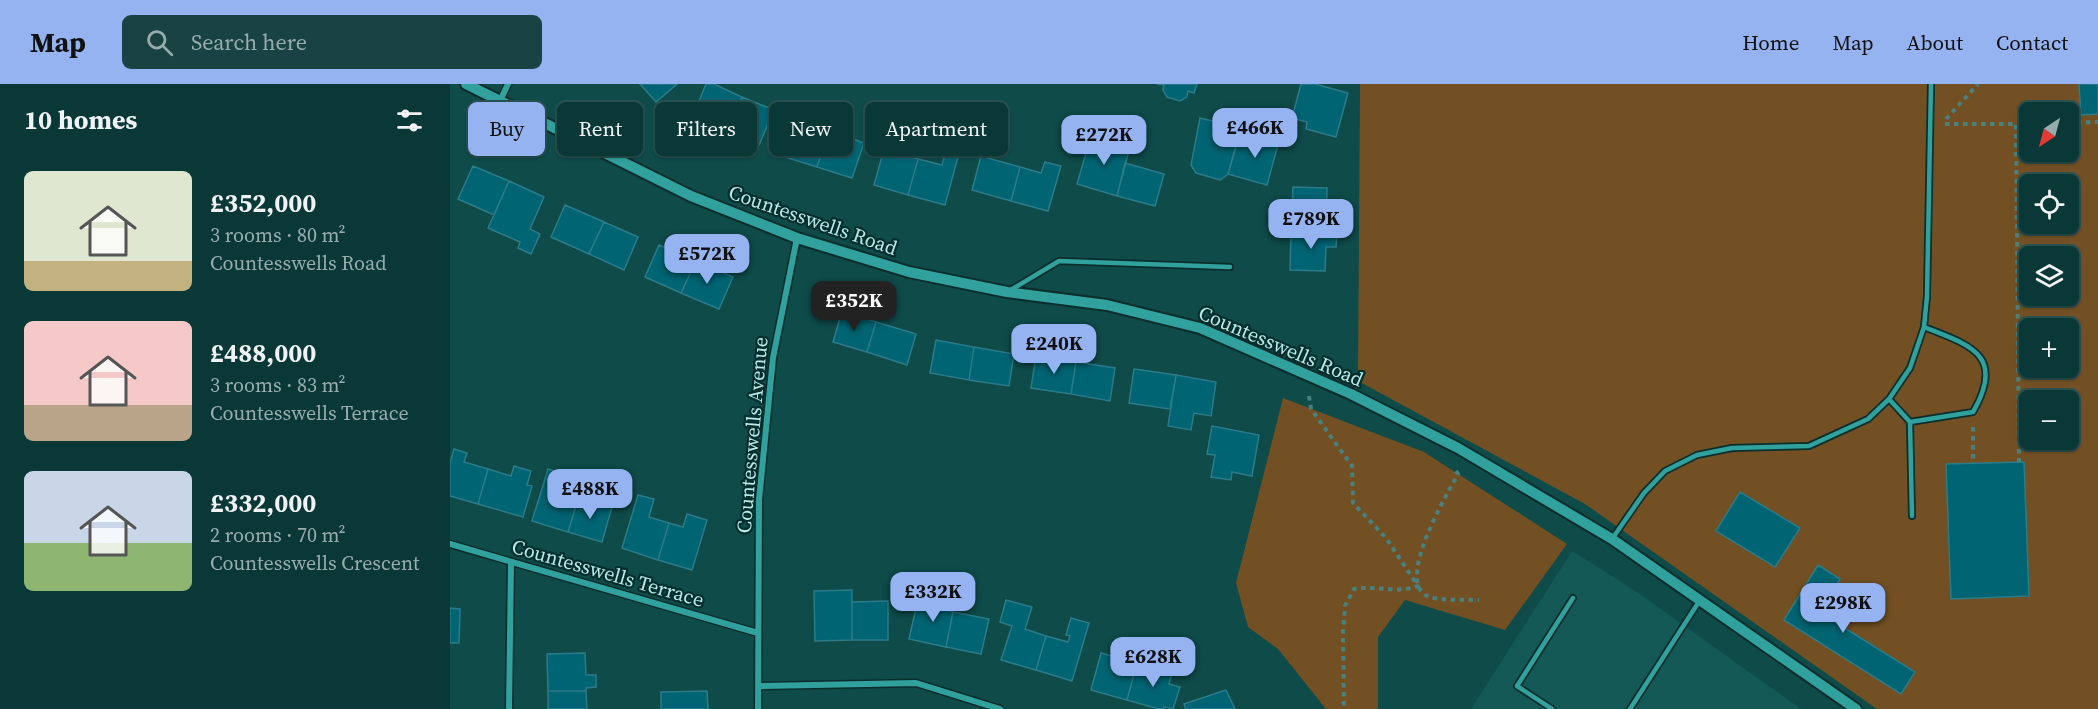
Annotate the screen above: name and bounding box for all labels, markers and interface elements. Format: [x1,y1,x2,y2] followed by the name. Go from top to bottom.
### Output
[122,15,542,69] search box
[30,23,86,61] text: Map
[143,26,176,59] icon: search
[191,27,307,57] text: Search here
[1742,28,1800,57] text: Home
[1833,28,1874,57] text: Map
[1907,28,1963,57] text: About
[1996,28,2068,57] text: Contact
[24,102,137,138] text: 10 homes
[468,102,545,156] chip: Buy
[557,102,643,156] chip: Rent
[655,102,757,156] chip: Filters
[769,102,853,156] chip: New
[865,102,1008,156] chip: Apartment
[2019,102,2079,162] north arrow
[2019,102,2079,450] map controls
[393,104,426,137] icon: filters
[1213,108,1297,159] pin: £466K
[1226,113,1284,141] text: £466K
[1062,115,1146,166] pin: £272K
[1075,120,1133,148] text: £272K
[2019,174,2079,234] button: locate
[725,178,902,262] street label: Countesswells Road
[210,185,316,221] text: £352,000
[72,195,144,267] icon: home
[1269,199,1353,250] pin: £789K
[1282,204,1340,232] text: £789K
[210,221,346,249] text: 3 rooms · 80 m²
[665,234,749,285] pin: £572K
[678,239,736,267] text: £572K
[2019,246,2079,306] button: layers
[210,249,387,277] text: Countesswells Road
[812,281,896,332] pin: £352K
[825,286,883,314] text: £352K
[1194,299,1368,394] street label: Countesswells Road
[2019,318,2079,378] button: +
[1012,324,1096,375] pin: £240K
[1025,329,1083,357] text: £240K
[210,335,316,371] text: £488,000
[729,336,775,534] street label: Countesswells Avenue
[72,345,144,417] icon: home
[210,371,346,399] text: 3 rooms · 83 m²
[2019,390,2079,450] button: −
[210,399,409,427] text: Countesswells Terrace
[548,469,632,520] pin: £488K
[561,474,619,502] text: £488K
[210,485,316,521] text: £332,000
[72,495,144,567] icon: home
[210,521,346,549] text: 2 rooms · 70 m²
[509,532,707,614] street label: Countesswells Terrace
[210,549,420,577] text: Countesswells Crescent
[891,572,975,623] pin: £332K
[904,577,962,605] text: £332K
[1801,583,1885,634] pin: £298K
[1814,588,1872,616] text: £298K
[1111,637,1195,688] pin: £628K
[1124,642,1182,670] text: £628K

